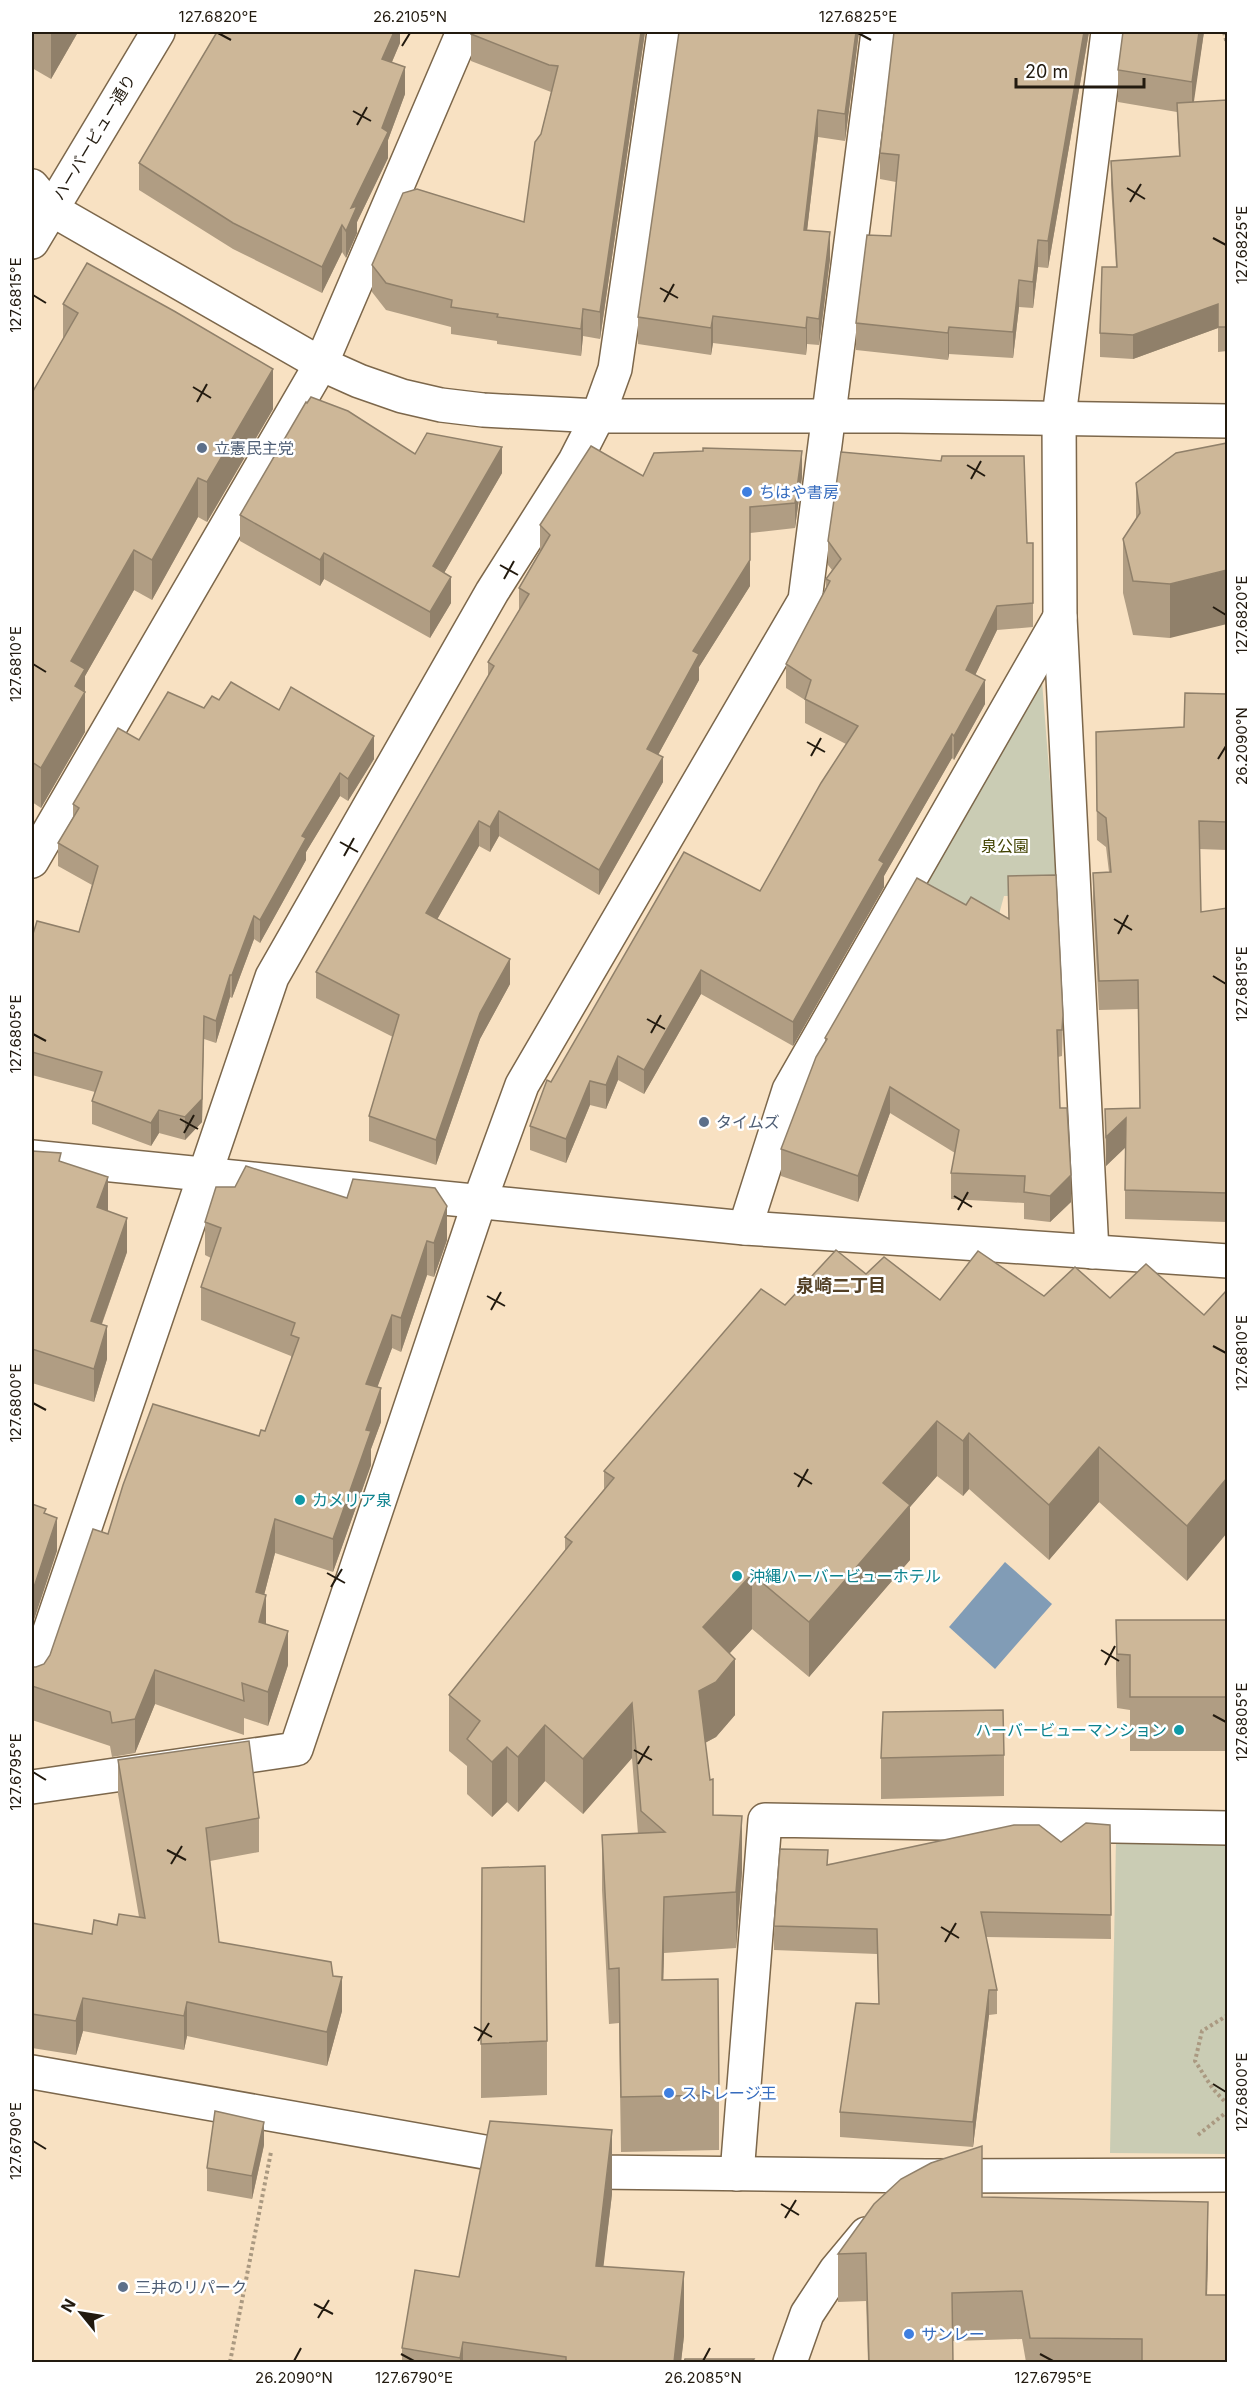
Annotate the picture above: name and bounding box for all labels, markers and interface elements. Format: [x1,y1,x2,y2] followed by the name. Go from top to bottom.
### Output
[179,7,257,26] text: 127.6820°E
[373,7,447,26] text: 26.2105°N
[819,7,897,26] text: 127.6825°E
[1016,51,1144,89] scale bar
[1025,61,1068,82] text: 20 m
[48,70,140,204] street label: ハーバービュー通り
[1232,206,1251,284] text: 127.6825°E
[6,257,25,333] text: 127.6815°E
[214,438,294,458] place label: 立憲民主党
[195,441,209,455] marker: 立憲民主党
[759,482,839,502] place label: ちはや書房
[740,485,754,499] marker: ちはや書房
[1232,576,1251,654] text: 127.6820°E
[6,626,25,702] text: 127.6810°E
[1232,707,1251,785] text: 26.2090°N
[981,836,1029,856] park label: 泉公園
[1232,946,1251,1022] text: 127.6815°E
[6,995,25,1073] text: 127.6805°E
[716,1112,780,1132] place label: タイムズ
[697,1115,711,1129] marker: タイムズ
[796,1275,886,1296] district label: 泉崎二丁目
[1232,1315,1251,1391] text: 127.6810°E
[6,1363,25,1443] text: 127.6800°E
[312,1490,392,1510] place label: カメリア泉
[293,1493,307,1507] marker: カメリア泉
[749,1566,941,1586] place label: 沖縄ハーバービューホテル
[730,1569,744,1583] marker: 沖縄ハーバービューホテル
[1232,1683,1251,1761] text: 127.6805°E
[975,1720,1167,1740] place label: ハーバービューマンション
[1172,1723,1186,1737] marker: ハーバービューマンション
[6,1733,25,1811] text: 127.6795°E
[1232,2052,1251,2132] text: 127.6800°E
[681,2083,777,2103] place label: ストレージ王
[662,2086,676,2100] marker: ストレージ王
[6,2102,25,2180] text: 127.6790°E
[135,2277,247,2297] place label: 三井のリパーク
[116,2280,130,2294] marker: 三井のリパーク
[51,2283,111,2343] north arrow
[56,2295,80,2316] text: N
[921,2324,985,2344] place label: サンレー
[902,2327,916,2341] marker: サンレー
[255,2368,333,2387] text: 26.2090°N
[375,2368,453,2387] text: 127.6790°E
[664,2368,742,2387] text: 26.2085°N
[1014,2368,1092,2387] text: 127.6795°E

